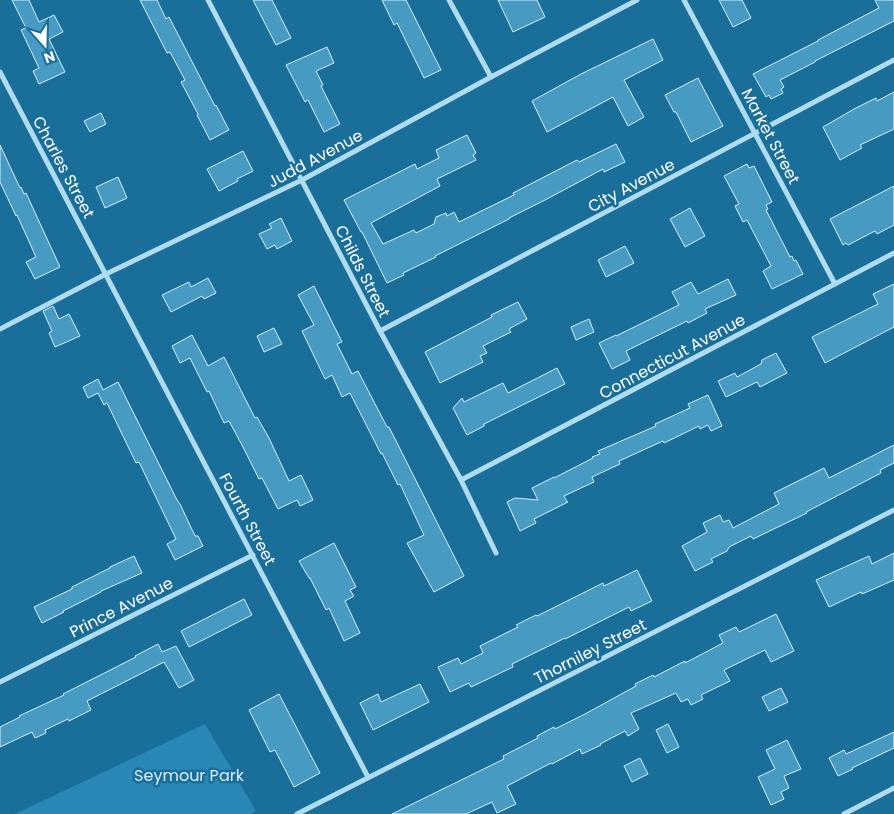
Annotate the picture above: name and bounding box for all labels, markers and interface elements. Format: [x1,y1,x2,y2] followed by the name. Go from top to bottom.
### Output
[20,20,70,70] north arrow
[41,46,58,68] text: N
[736,84,806,188] street label: Market Street
[27,112,100,223] street label: Charles Street
[264,124,367,193] street label: Judd Avenue
[584,153,679,218] street label: City Avenue
[329,221,396,321] street label: Childs Street
[595,308,749,405] street label: Connecticut Avenue
[214,469,282,570] street label: Fourth Street
[65,571,177,643] street label: Prince Avenue
[530,613,651,690] street label: Thorniley Street
[134,764,245,787] park label: Seymour Park

